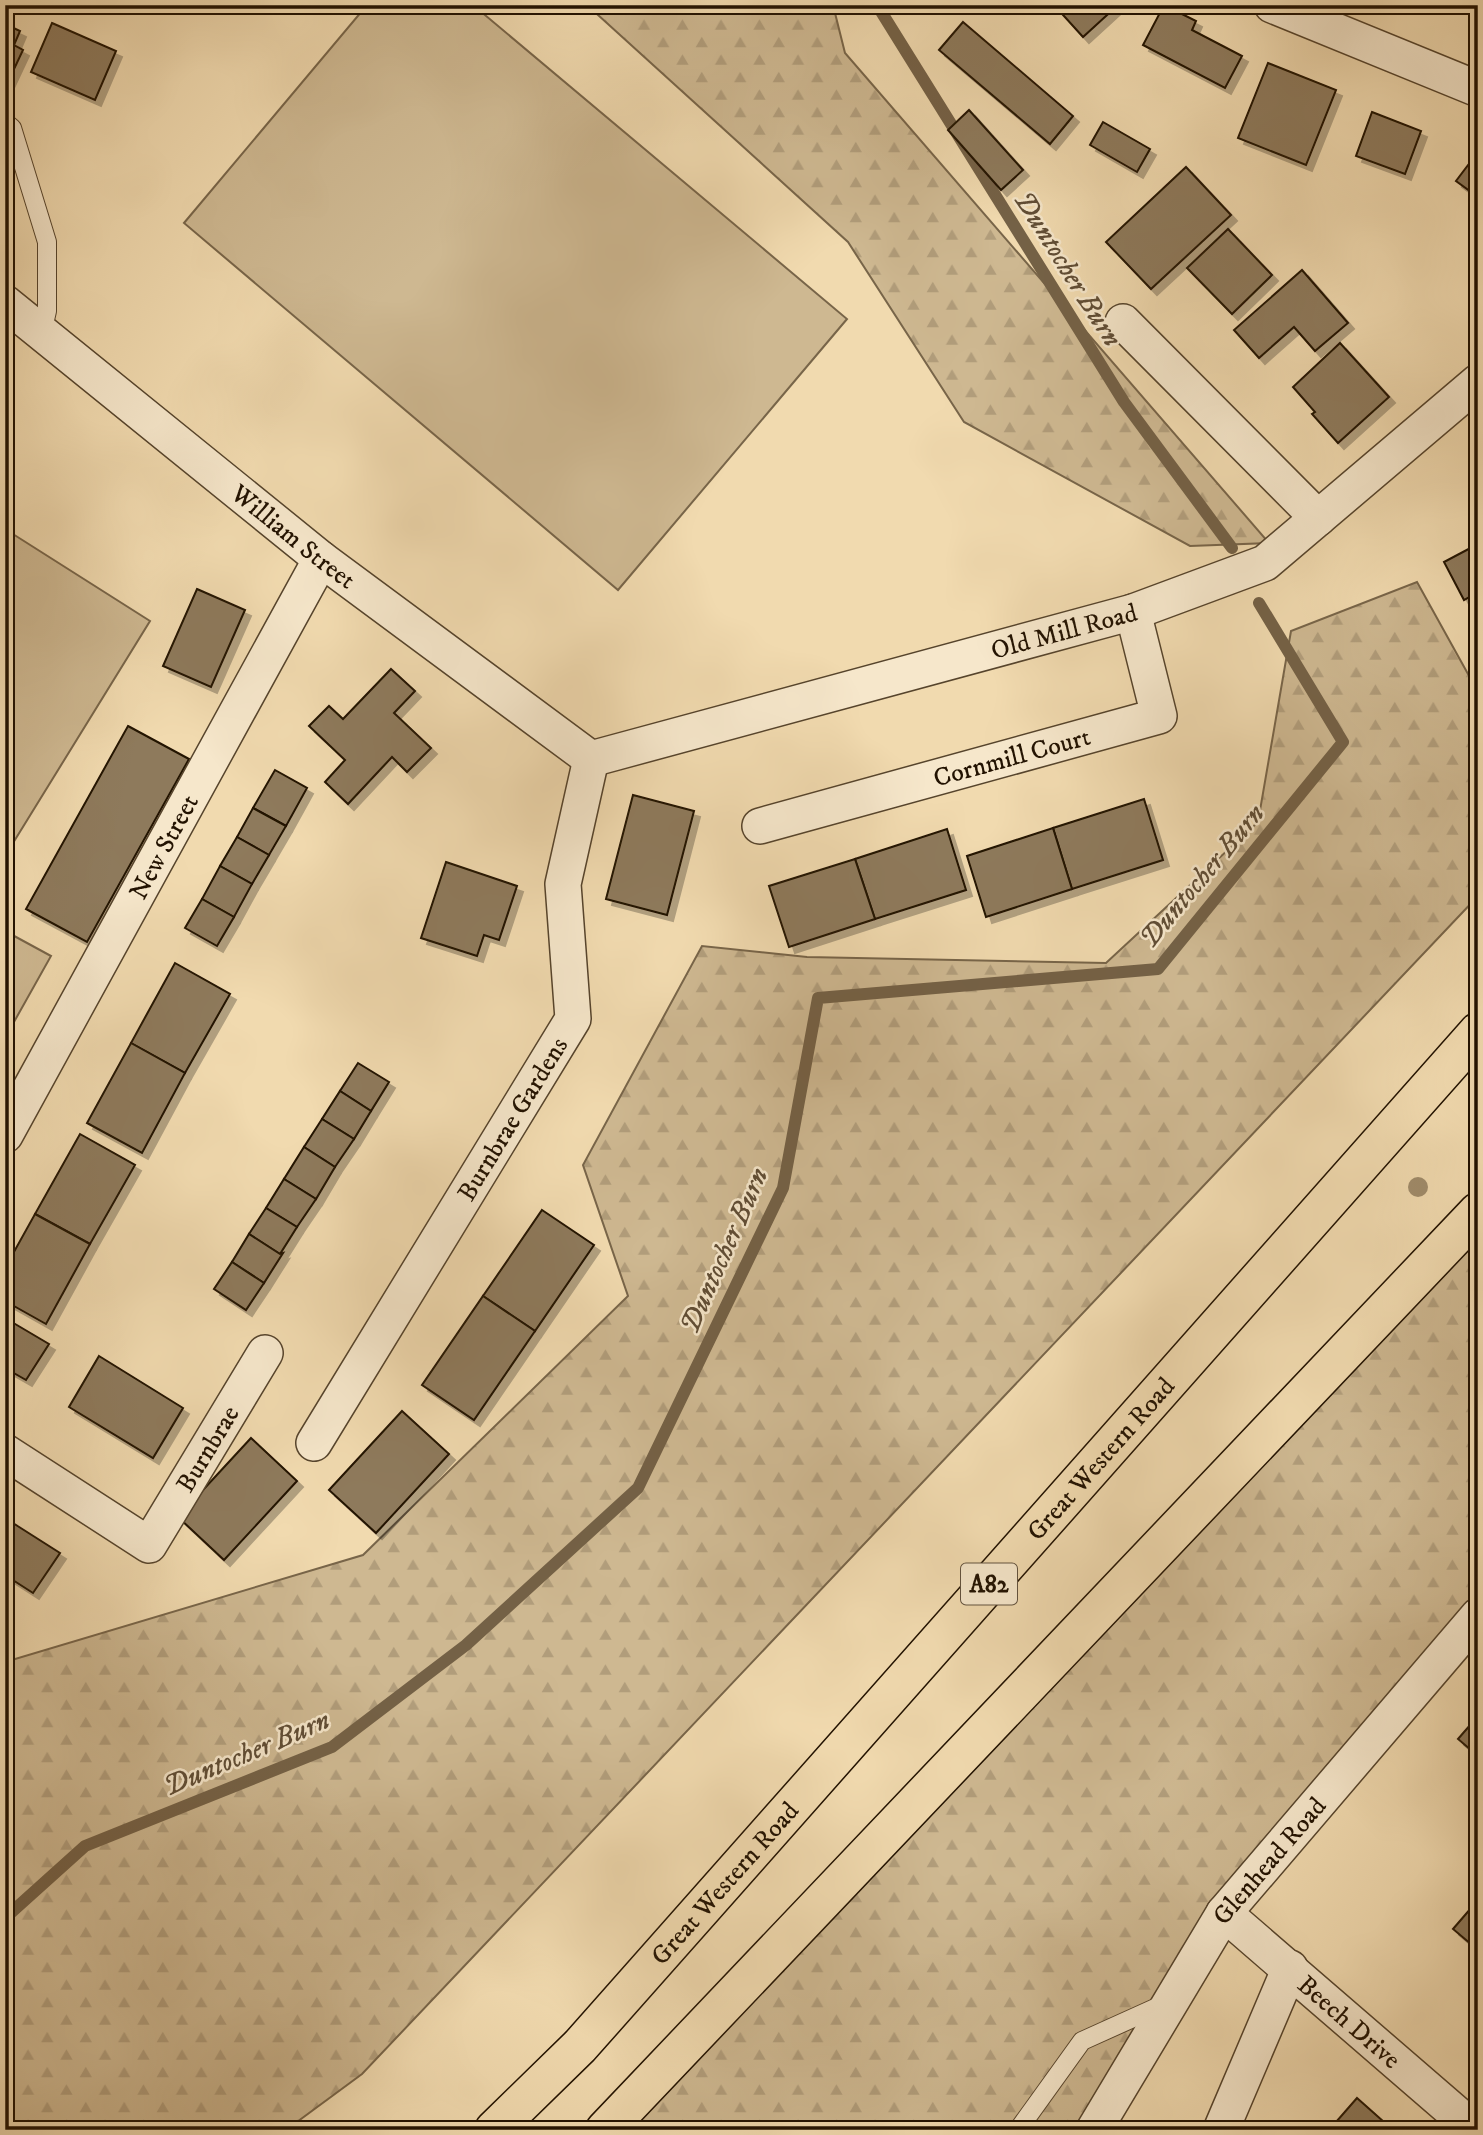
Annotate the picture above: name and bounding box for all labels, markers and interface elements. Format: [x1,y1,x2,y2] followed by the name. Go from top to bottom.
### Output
[1006,184,1130,353] water label: Duntocher Burn
[223,477,362,597] street label: William Street
[988,597,1141,668] street label: Old Mill Road
[930,721,1094,795] street label: Cornmill Court
[122,789,207,906] street label: New Street
[1132,797,1273,955] water label: Duntocher Burn
[451,1031,576,1208] street label: Burnbrae Gardens
[672,1163,776,1339] water label: Duntocher Burn
[1020,1371,1183,1548] street label: Great Western Road
[170,1400,247,1499] street label: Burnbrae
[961,1564,1017,1604] road number: A82
[158,1703,335,1804] water label: Duntocher Burn
[1206,1791,1334,1931] street label: Glenhead Road
[644,1795,807,1973] street label: Great Western Road
[1290,1969,1407,2076] street label: Beech Drive

